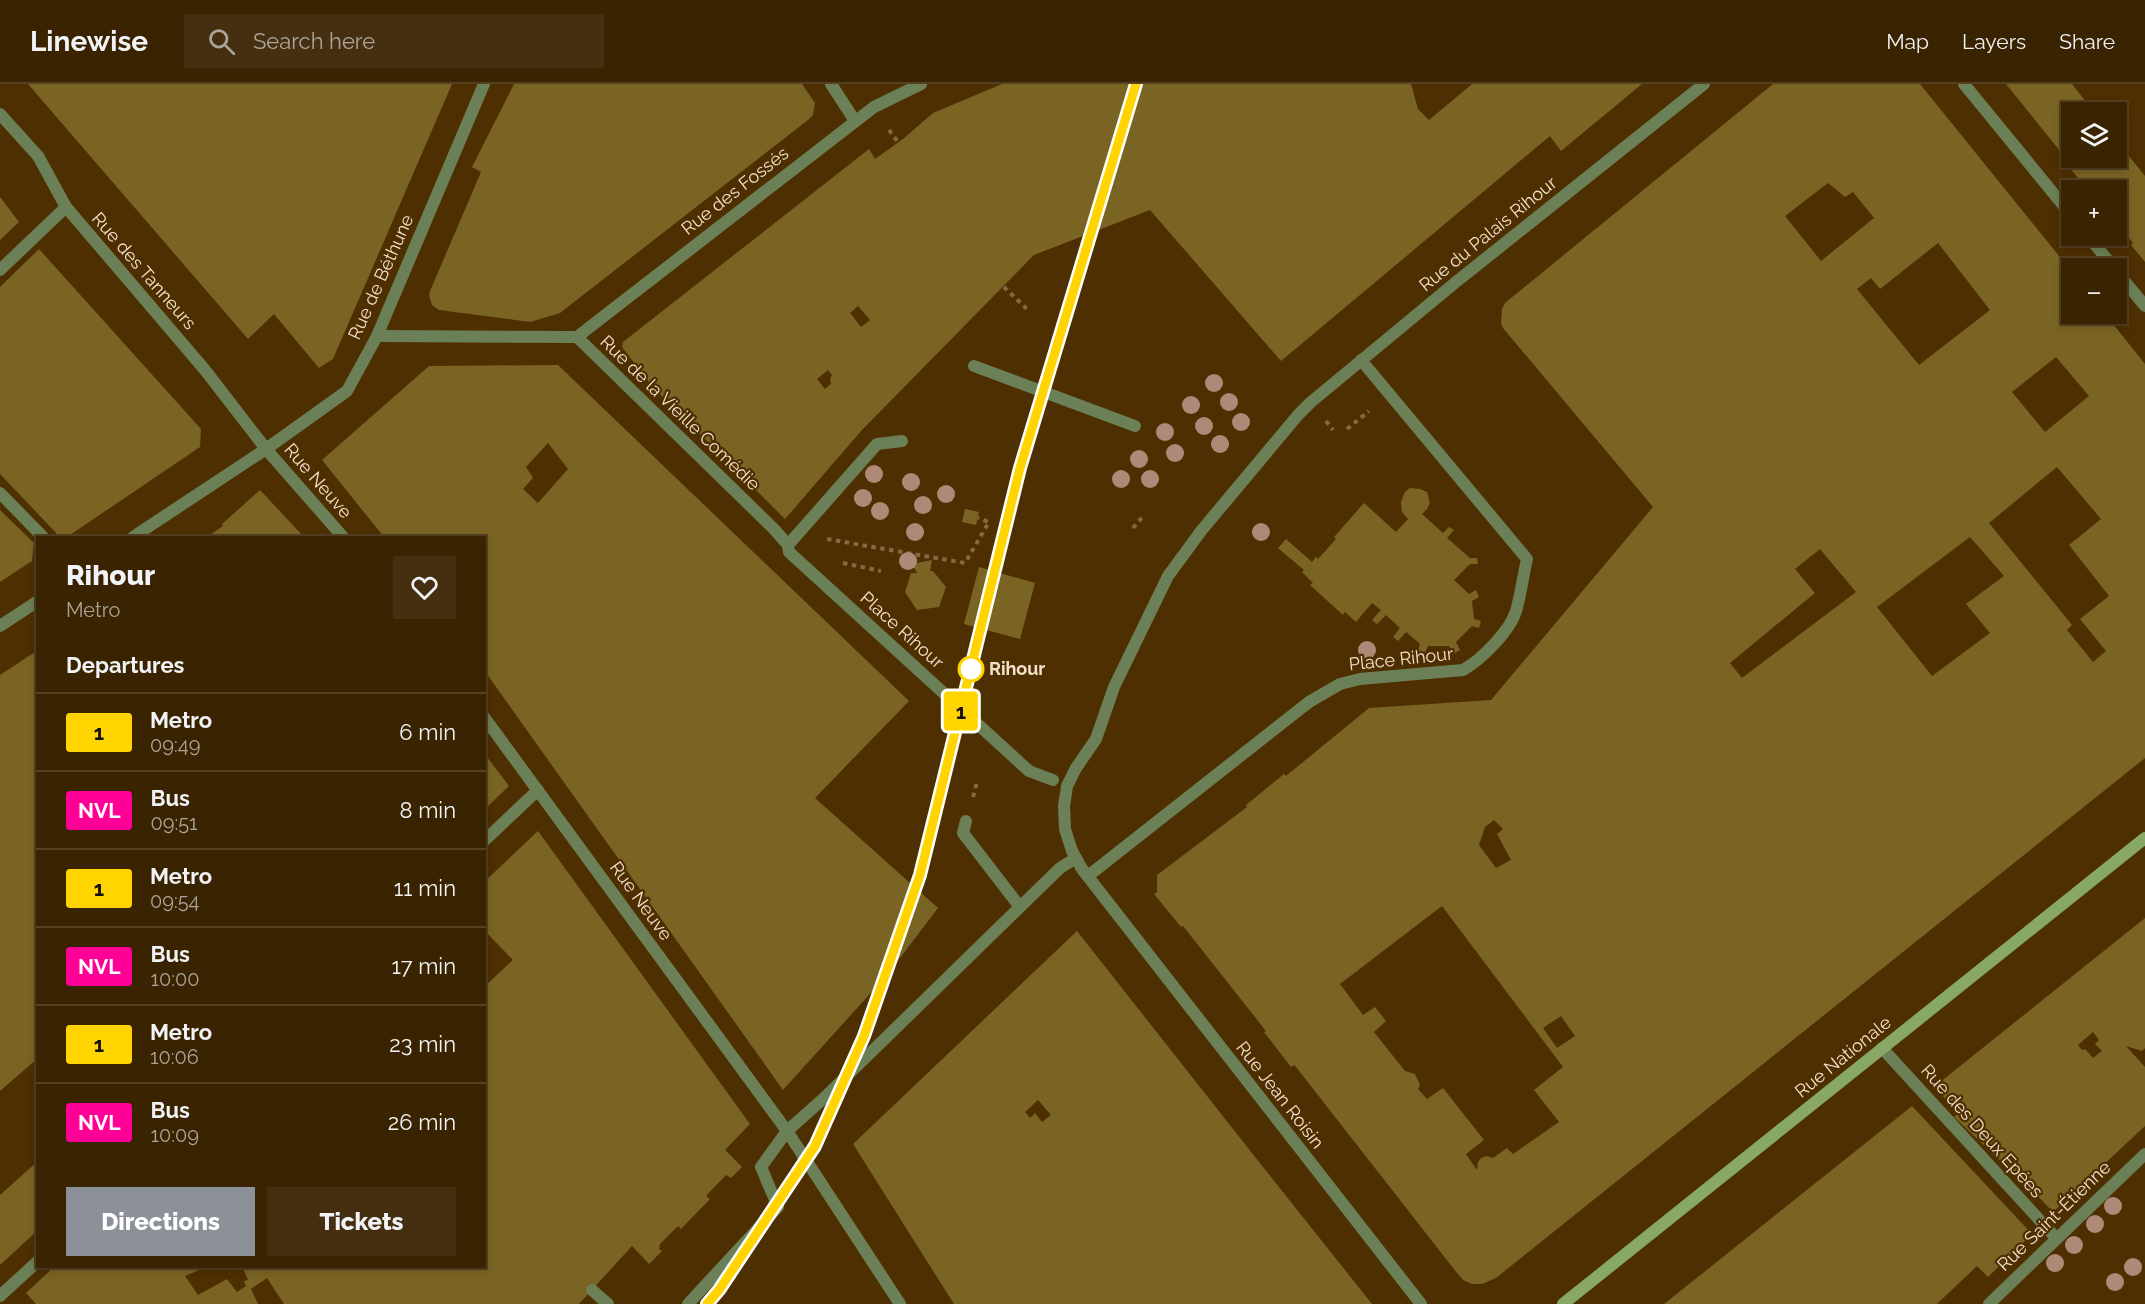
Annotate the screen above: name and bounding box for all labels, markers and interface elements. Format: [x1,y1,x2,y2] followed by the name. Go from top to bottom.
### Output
[184,14,604,68] search box
[30,25,148,58] text: Linewise
[205,25,238,58] icon: search
[253,28,375,54] text: Search here
[1886,29,1929,54] text: Map
[1962,29,2026,54] text: Layers
[2059,29,2115,54] text: Share
[2061,102,2127,324] map controls
[2061,102,2127,168] button: layers
[677,142,793,239] street label: Rue des Fossés
[1415,171,1561,295] street label: Rue du Palais Rihour
[2061,180,2127,246] button: +
[88,208,201,334] street label: Rue des Tanneurs
[344,211,418,343] street label: Rue de Béthune
[2061,258,2127,324] button: −
[596,331,765,495] street label: Rue de la Vieille Comédie
[280,439,357,523] street label: Rue Neuve
[393,556,456,619] button: heart
[66,559,155,592] text: Rihour
[856,587,949,673] street label: Place Rihour
[66,598,120,622] text: Metro
[1348,643,1455,674] street label: Place Rihour
[66,652,184,678] text: Departures
[958,656,984,682] marker: Rihour
[989,658,1045,679] place label: Rihour
[942,692,980,730] line badge: 1
[956,699,966,724] text: 1
[150,707,212,733] text: Metro
[399,719,456,745] text: 6 min
[94,720,104,745] text: 1
[150,733,200,757] text: 09:49
[150,785,190,811] text: Bus
[400,797,456,823] text: 8 min
[78,798,120,823] text: NVL
[150,811,198,835] text: 09:51
[606,857,677,945] street label: Rue Neuve
[150,863,212,889] text: Metro
[394,875,456,901] text: 11 min
[94,876,104,901] text: 1
[150,889,200,913] text: 09:54
[150,941,190,967] text: Bus
[391,953,456,979] text: 17 min
[78,954,120,979] text: NVL
[150,967,200,991] text: 10:00
[1790,1011,1895,1102] street label: Rue Nationale
[150,1019,212,1045] text: Metro
[389,1031,456,1057] text: 23 min
[94,1032,104,1057] text: 1
[1232,1037,1329,1152] street label: Rue Jean Roisin
[150,1045,199,1069] text: 10:06
[1917,1060,2048,1202] street label: Rue des Deux Epées
[150,1097,190,1123] text: Bus
[388,1109,456,1135] text: 26 min
[78,1110,120,1135] text: NVL
[150,1123,199,1147] text: 10:09
[1992,1155,2115,1275] street label: Rue Saint-Étienne
[66,1187,255,1256] button: Directions
[267,1187,456,1256] button: Tickets

